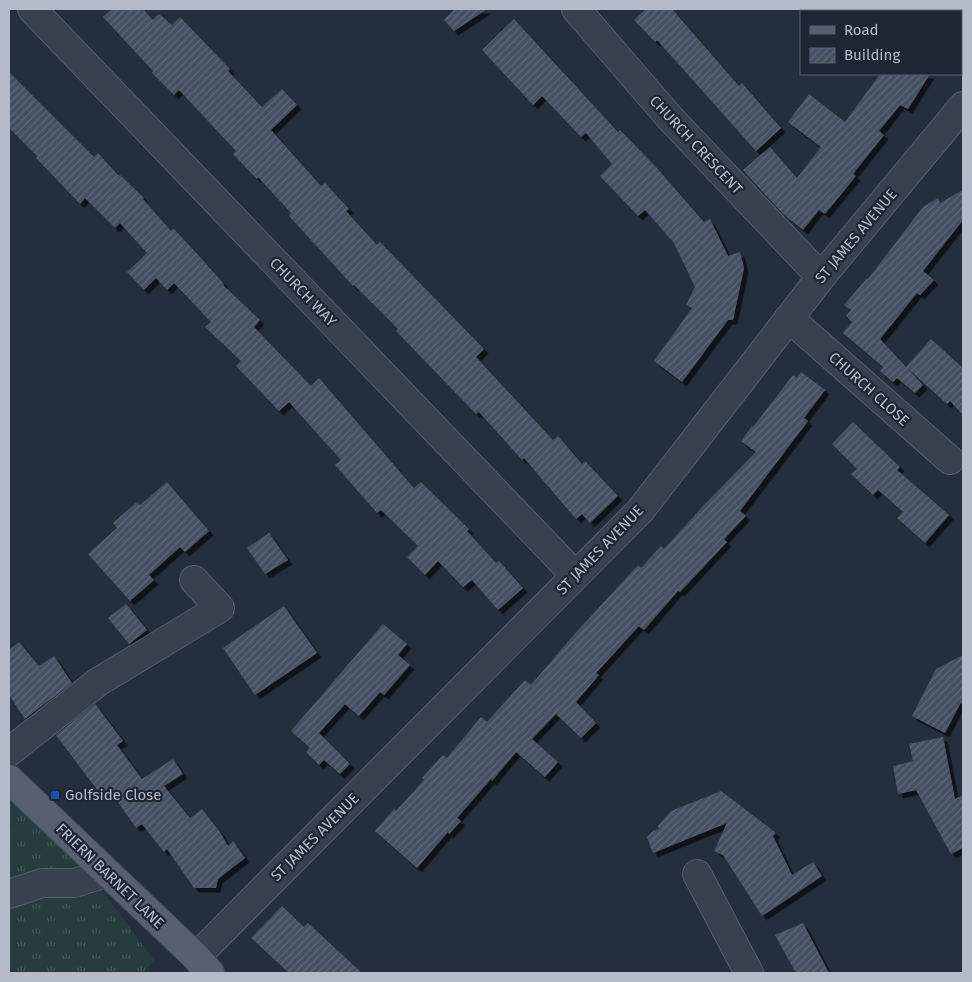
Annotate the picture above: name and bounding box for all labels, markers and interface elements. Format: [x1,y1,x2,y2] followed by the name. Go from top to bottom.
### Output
[800,10,962,75] legend
[844,21,879,39] text: Road
[844,46,900,64] text: Building
[646,92,746,198] street label: CHURCH CRESCENT
[811,185,901,287] street label: ST JAMES AVENUE
[266,254,341,331] street label: CHURCH WAY
[825,348,913,430] street label: CHURCH CLOSE
[553,502,647,598] street label: ST JAMES AVENUE
[65,786,161,804] place label: Golfside Close
[49,789,61,801] marker: Golfside Close
[267,789,363,885] street label: ST JAMES AVENUE
[52,820,168,932] street label: FRIERN BARNET LANE

